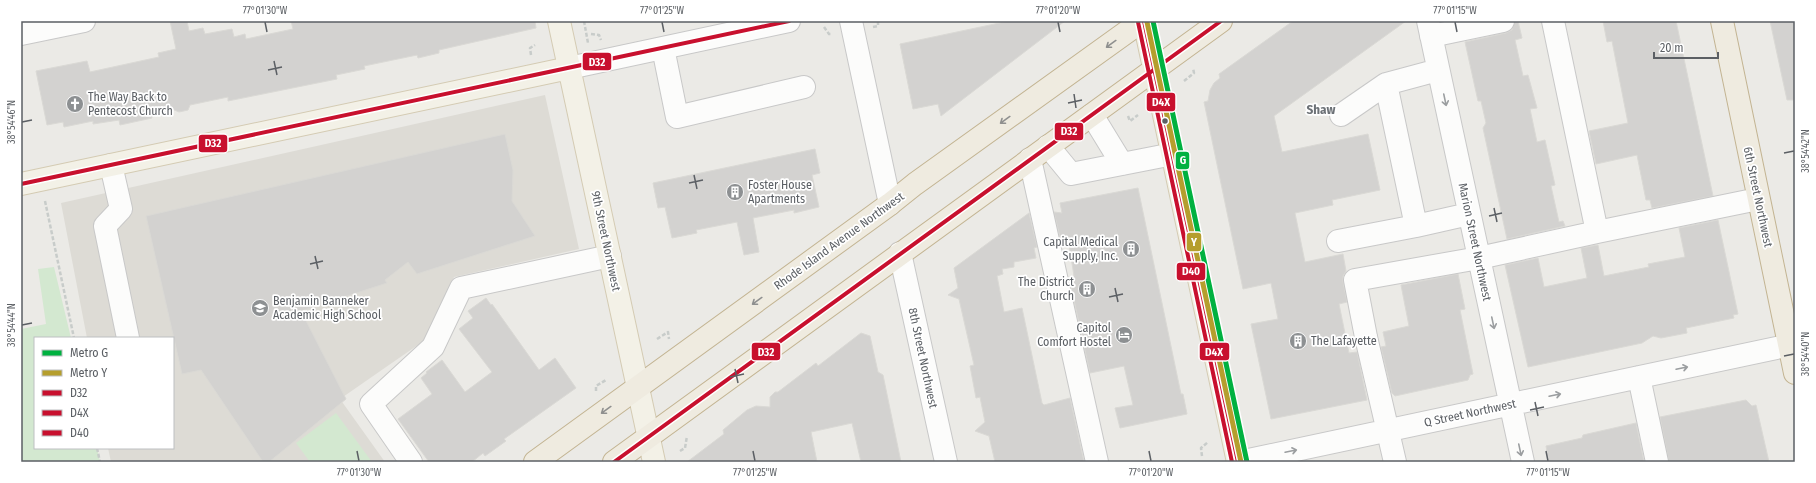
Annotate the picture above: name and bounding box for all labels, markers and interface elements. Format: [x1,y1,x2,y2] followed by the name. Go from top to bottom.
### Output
[243,5,288,17] text: 77°01'30"W
[640,5,684,17] text: 77°01'25"W
[1036,5,1081,17] text: 77°01'20"W
[1433,5,1477,17] text: 77°01'15"W
[1654,34,1718,60] scale bar
[1106,40,1117,48] one-way arrow
[1660,41,1684,55] text: 20 m
[582,52,612,71] line badge: D32
[589,56,605,69] text: D32
[88,90,173,118] place label: The Way Back to Pentecost Church
[1146,92,1176,112] line badge: D4X
[1441,93,1449,106] one-way arrow
[65,94,85,114] church icon: The Way Back to Pentecost Church
[1152,96,1170,109] text: D4X
[6,100,18,144] text: 38°54'46"N
[1307,102,1336,117] district label: Shaw
[1000,116,1011,124] one-way arrow
[1160,116,1170,126] unlabelled marker
[1054,122,1084,141] line badge: D32
[1061,125,1077,138] text: D32
[1800,129,1812,173] text: 38°54'42"N
[198,134,228,153] line badge: D32
[205,137,221,150] text: D32
[1741,146,1775,249] street label: 6th Street Northwest
[1175,151,1190,170] line badge: G
[1180,154,1187,167] text: G
[748,178,812,206] place label: Foster House Apartments
[725,182,745,202] building icon: Foster House Apartments
[1456,182,1494,302] street label: Marion Street Northwest
[771,189,907,293] street label: Rhode Island Avenue Northwest
[589,190,623,292] street label: 9th Street Northwest
[1186,232,1202,252] line badge: Y
[1043,235,1118,263] place label: Capital Medical Supply, Inc.
[1190,236,1198,249] text: Y
[1121,239,1141,259] building icon: Capital Medical Supply, Inc.
[1176,262,1206,281] line badge: D40
[1182,265,1200,278] text: D40
[1018,275,1074,303] place label: The District Church
[1077,279,1097,299] building icon: The District Church
[273,294,381,322] place label: Benjamin Banneker Academic High School
[752,297,763,305] one-way arrow
[250,298,270,318] school or university icon: Benjamin Banneker Academic High School
[6,303,18,347] text: 38°54'44"N
[906,307,940,410] street label: 8th Street Northwest
[1489,316,1497,329] one-way arrow
[1037,321,1111,349] place label: Capitol Comfort Hostel
[1114,325,1134,345] hotel icon: Capitol Comfort Hostel
[1288,331,1308,351] building icon: The Lafayette
[1800,332,1812,376] text: 38°54'40"N
[1311,334,1377,348] place label: The Lafayette
[34,337,174,449] legend
[751,342,781,361] line badge: D32
[1199,342,1230,361] line badge: D4X
[70,346,108,360] text: Metro G
[758,346,774,359] text: D32
[1205,346,1223,359] text: D4X
[1675,364,1688,372] one-way arrow
[70,366,107,380] text: Metro Y
[70,386,87,400] text: D32
[1548,391,1561,399] one-way arrow
[1423,396,1517,430] street label: Q Street Northwest
[70,406,89,420] text: D4X
[601,406,612,415] one-way arrow
[70,426,89,440] text: D40
[1516,443,1524,456] one-way arrow
[1284,447,1297,455] one-way arrow
[337,467,382,479] text: 77°01'30"W
[733,467,777,479] text: 77°01'25"W
[1129,467,1174,479] text: 77°01'20"W
[1526,467,1570,479] text: 77°01'15"W

